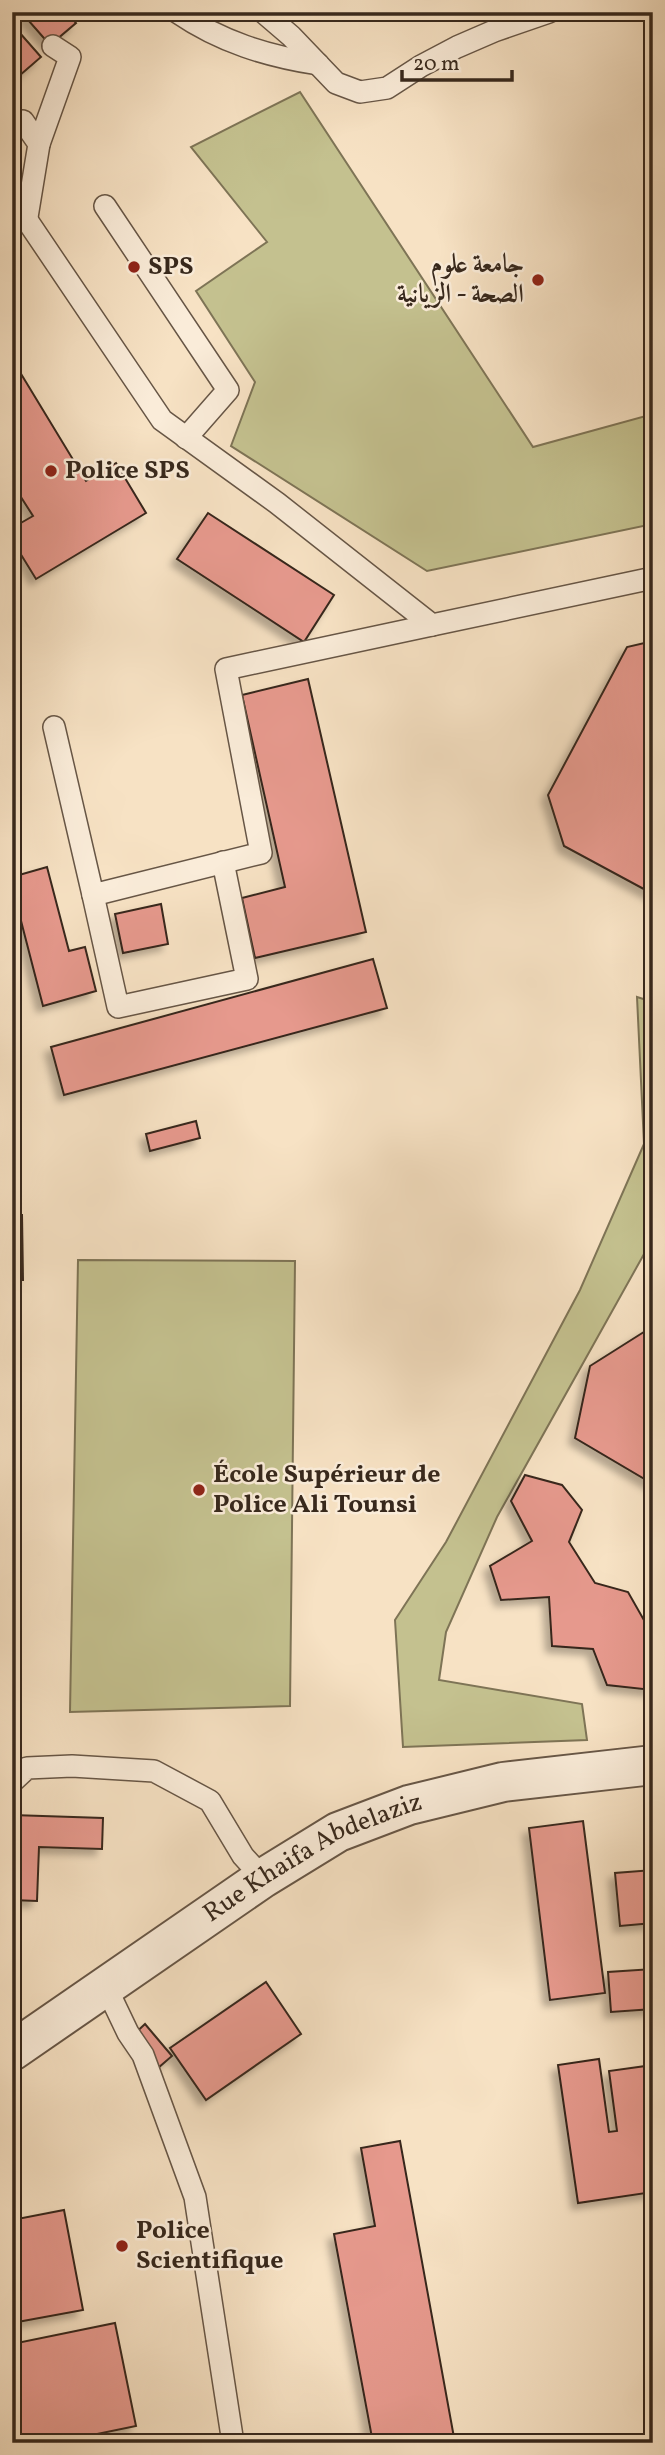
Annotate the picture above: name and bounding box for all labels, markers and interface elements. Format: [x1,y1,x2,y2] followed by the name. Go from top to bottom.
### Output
[402,38,513,82] scale bar
[413,50,459,79] text: 20 m
[397,247,524,313] place label: جامعة علوم الصحة - الزيانية
[148,249,194,285] place label: SPS
[126,259,142,275] marker: SPS
[530,272,546,288] marker: جامعة علوم الصحة - الزيانية
[65,453,190,489] place label: Police SPS
[43,463,59,479] marker: Police SPS
[213,1457,440,1523] place label: École Supérieur de Police Ali Tounsi
[191,1482,207,1498] marker: École Supérieur de Police Ali Tounsi
[196,1784,426,1932] street label: Rue Khaifa Abdelaziz
[136,2213,284,2279] place label: Police Scientifique
[114,2238,130,2254] marker: Police Scientifique

